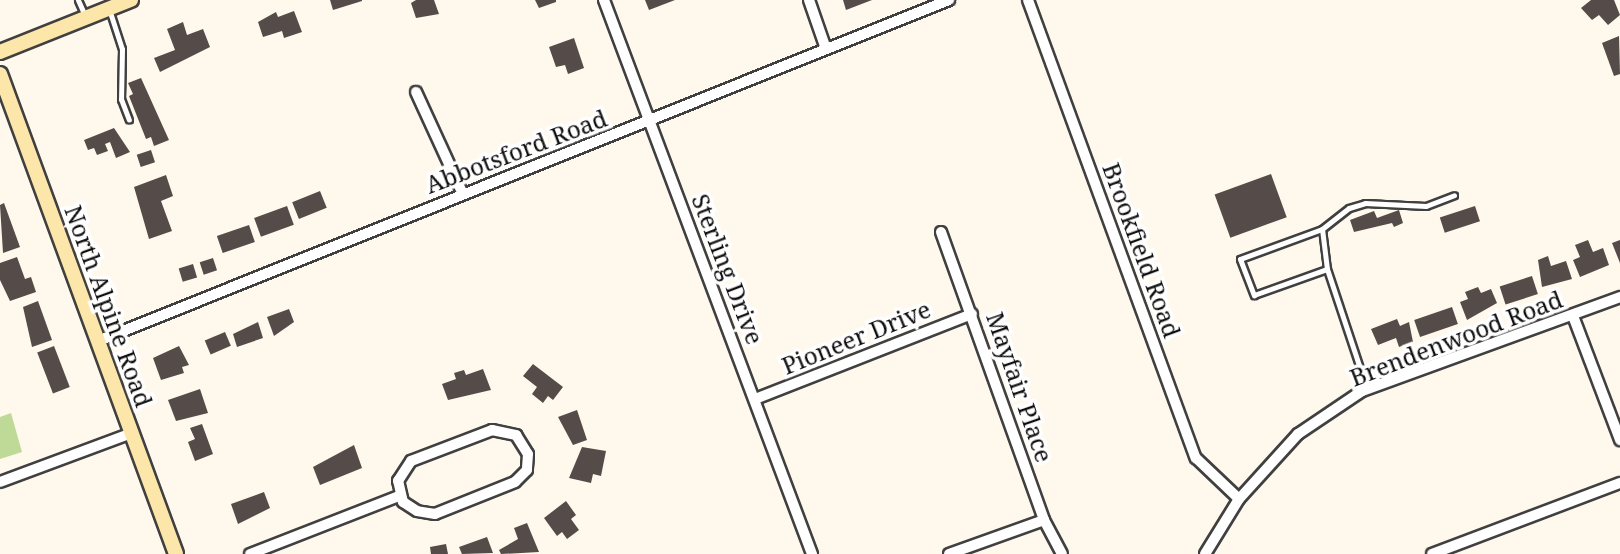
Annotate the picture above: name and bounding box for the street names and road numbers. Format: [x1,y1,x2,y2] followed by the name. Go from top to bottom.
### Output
[421,103,611,199] street label: Abbotsford Road
[1097,159,1187,341] street label: Brookfield Road
[686,190,770,348] street label: Sterling Drive
[59,201,159,411] street label: North Alpine Road
[1346,284,1566,392] street label: Brendenwood Road
[777,294,935,380] street label: Pioneer Drive
[981,308,1059,466] street label: Mayfair Place

